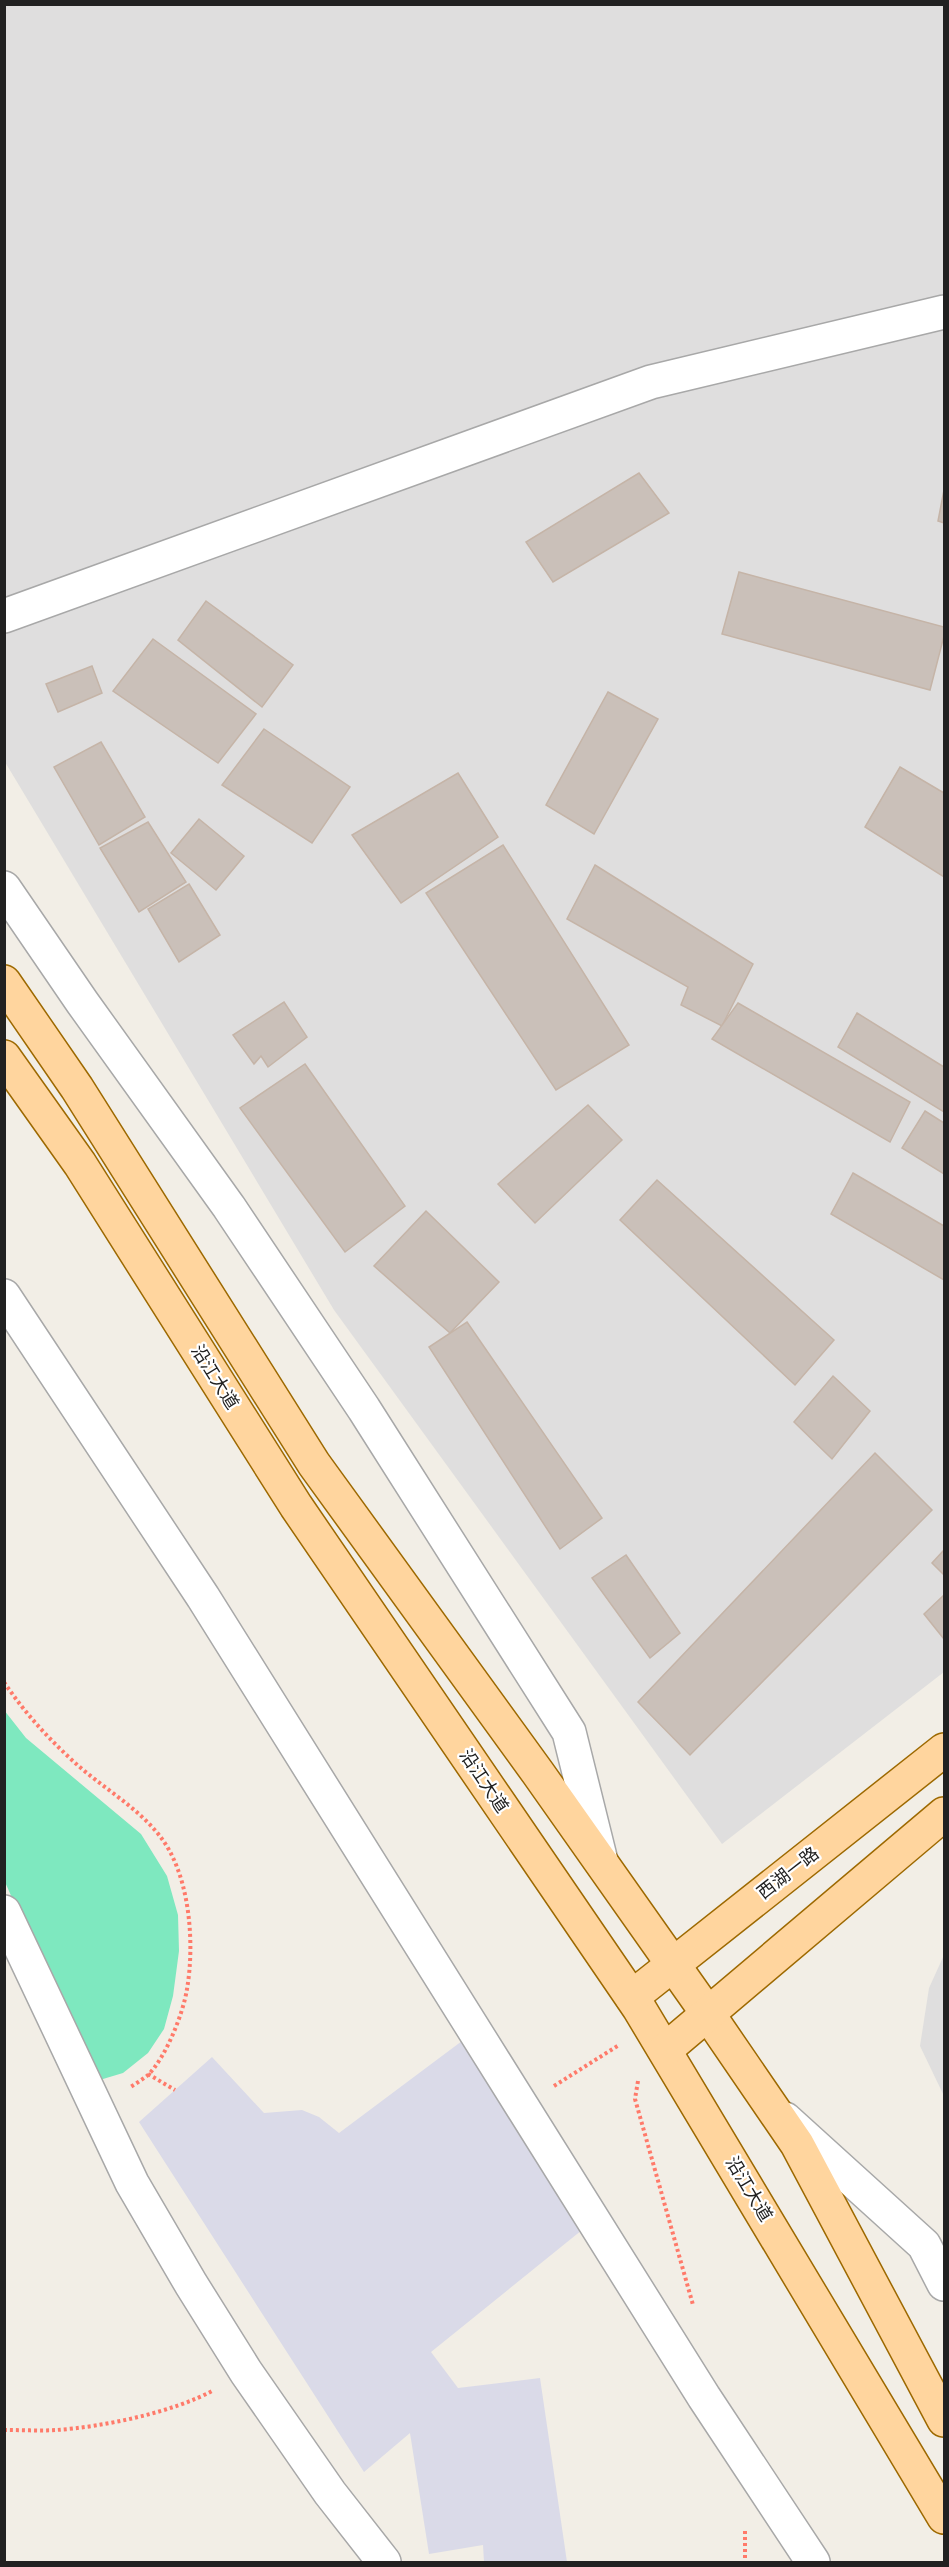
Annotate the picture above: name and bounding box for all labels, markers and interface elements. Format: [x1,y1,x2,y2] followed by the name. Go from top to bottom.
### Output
[186,1340,244,1414] street label: 沿江大道
[454,1744,514,1818] street label: 沿江大道
[752,1841,824,1905] street label: 西湖一路
[720,2152,778,2226] street label: 沿江大道

